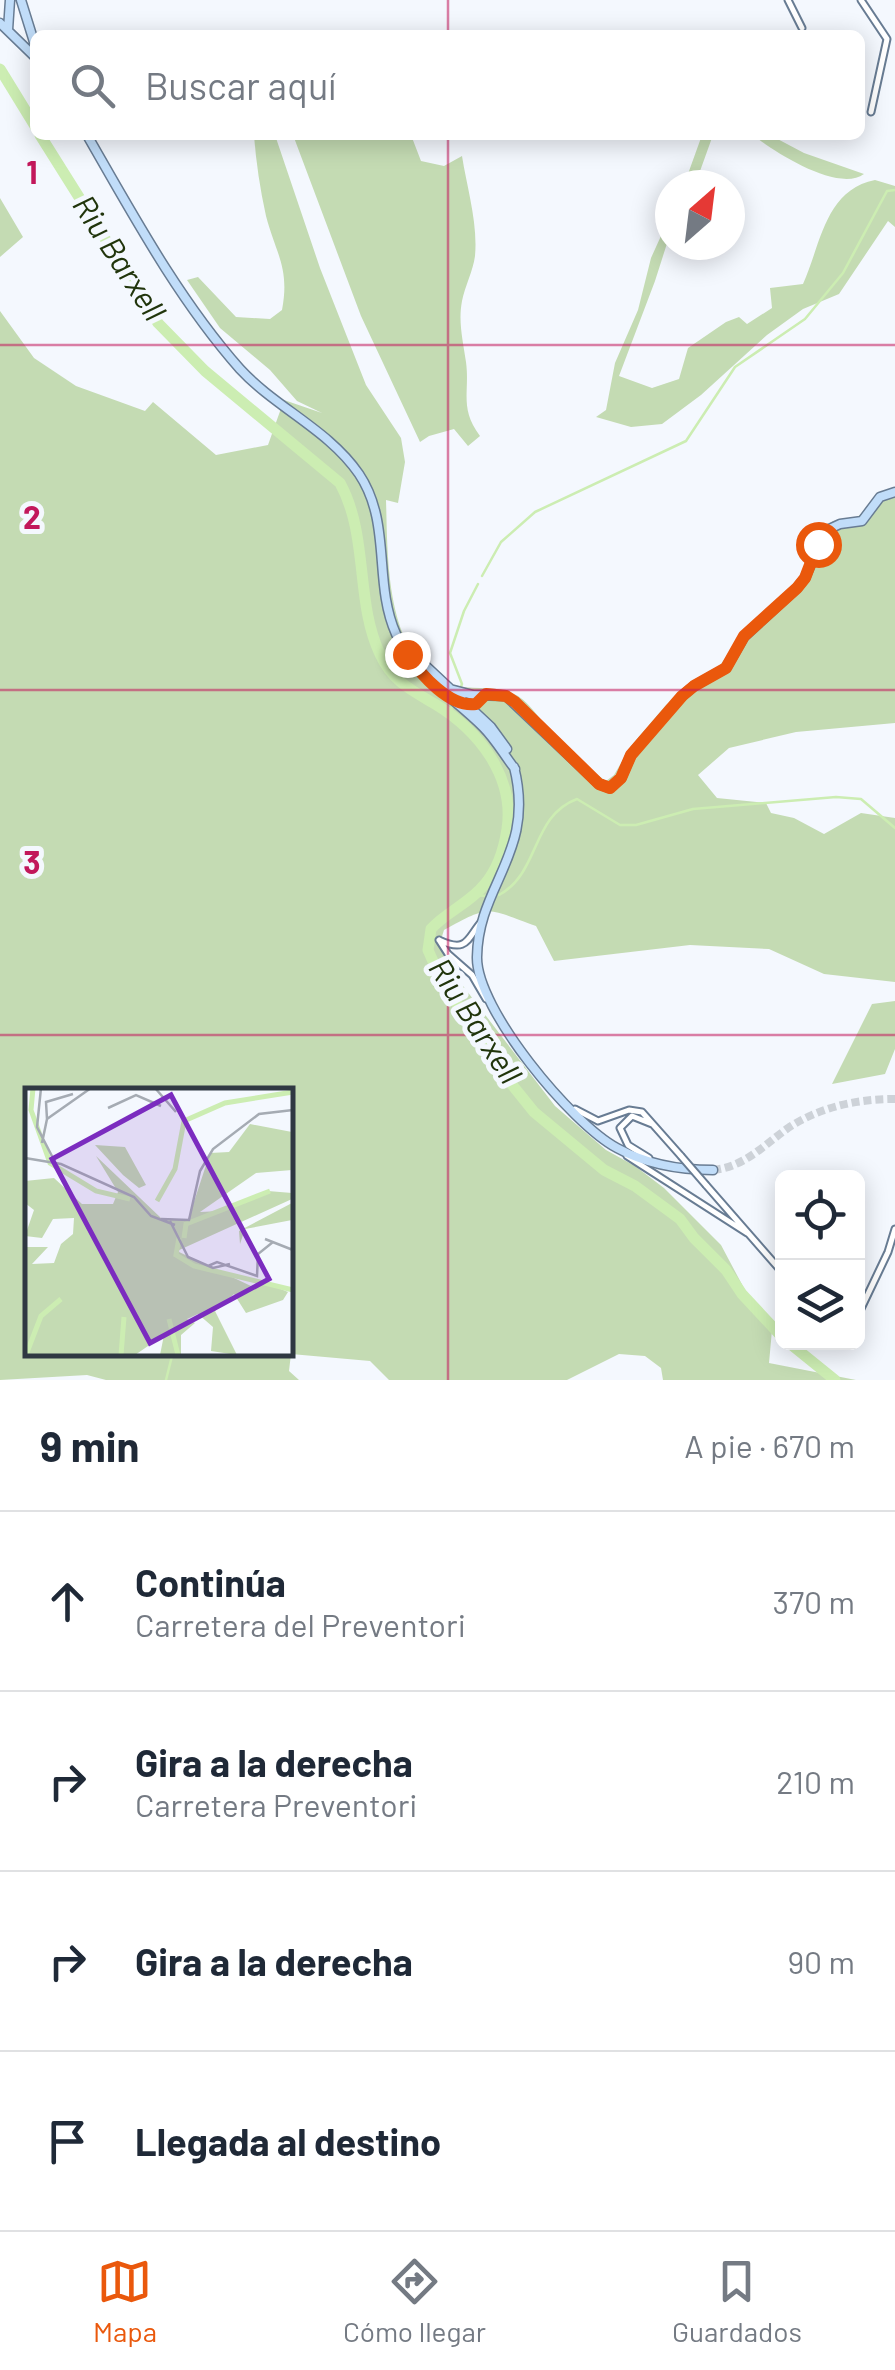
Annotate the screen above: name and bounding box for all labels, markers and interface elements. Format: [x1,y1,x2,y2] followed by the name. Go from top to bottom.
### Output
[30,30,865,140] search box
[65,58,120,113] icon: search
[145,62,336,108] text: Buscar aquí
[26,152,38,190] text: 1
[655,170,745,260] north arrow
[66,187,175,327] water label: Riu Barxell
[23,497,41,535] text: 2
[796,522,842,568] route start
[385,632,431,678] route end
[23,842,41,880] text: 3
[422,950,531,1090] water label: Riu Barxell
[25,1088,292,1355] inset map
[775,1170,865,1350] map controls
[775,1170,865,1260] button: locate
[775,1260,865,1350] button: layers
[40,1420,139,1470] text: 9 min
[684,1426,855,1464] text: A pie · 670 m
[135,1559,286,1605] text: Continúa
[40,1574,95,1629] icon: ahead
[772,1582,855,1620] text: 370 m
[135,1605,466,1643] text: Carretera del Preventori
[135,1739,413,1785] text: Gira a la derecha
[40,1754,95,1809] icon: right
[776,1762,855,1800] text: 210 m
[135,1785,418,1823] text: Carretera Preventori
[40,1934,95,1989] icon: right
[135,1938,413,1984] text: Gira a la derecha
[787,1942,855,1980] text: 90 m
[40,2114,95,2169] icon: arrive
[135,2118,441,2164] text: Llegada al destino
[93,2254,157,2348] tab: Mapa
[343,2254,486,2348] tab: Cómo llegar
[672,2254,802,2348] tab: Guardados

